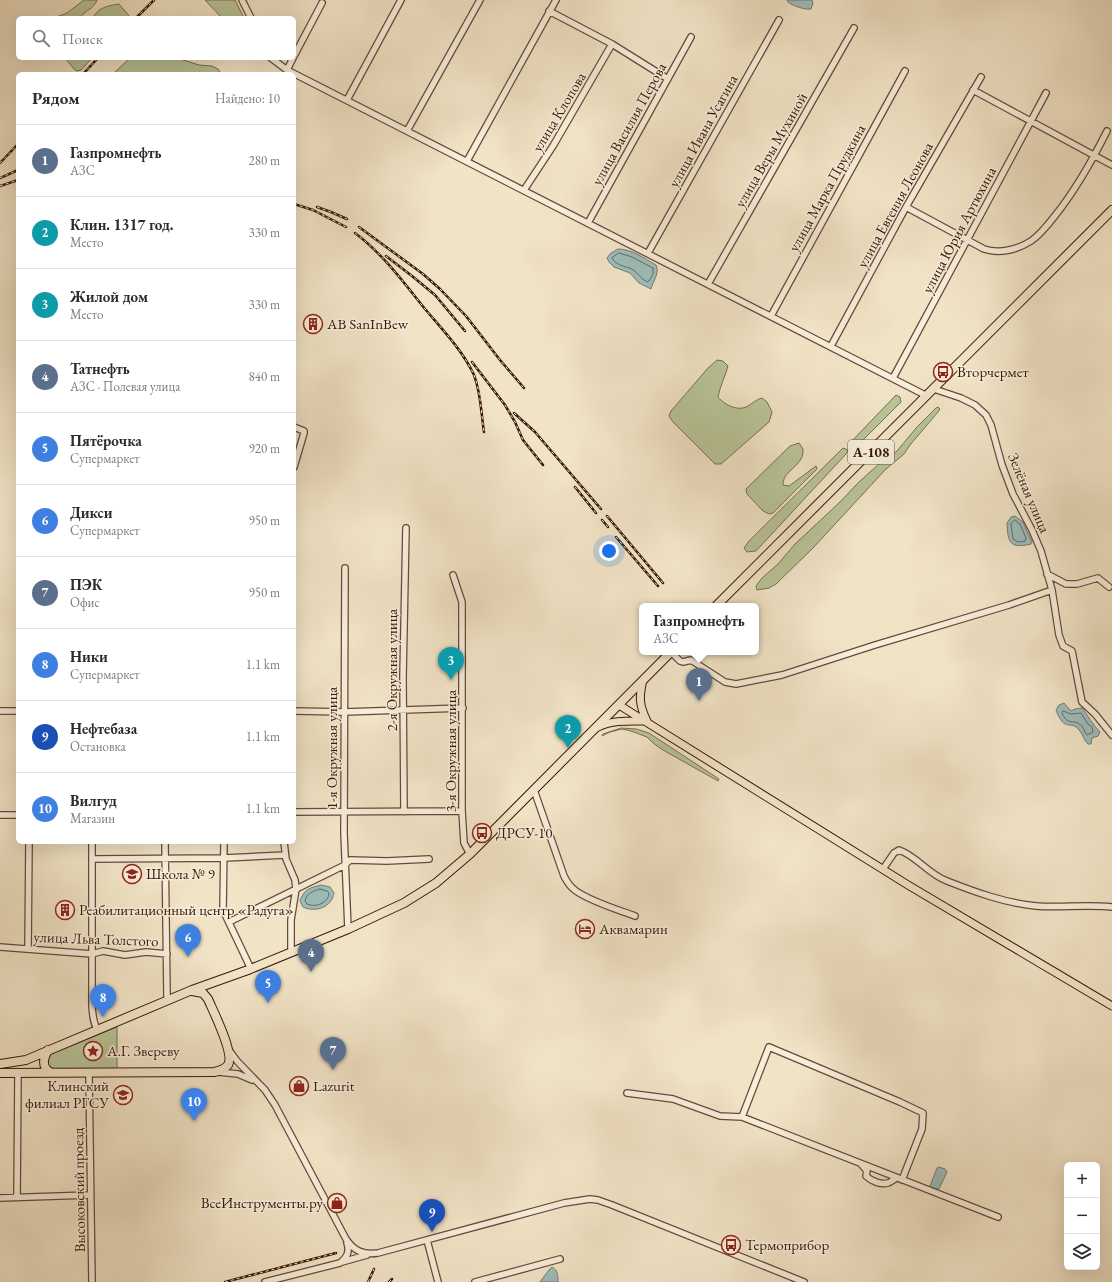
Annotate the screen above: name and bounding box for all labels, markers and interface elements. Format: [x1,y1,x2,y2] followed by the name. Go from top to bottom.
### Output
[16,16,296,60] search box
[30,27,52,49] icon: search
[62,29,103,48] text: Поиск
[587,59,670,188] street label: улица Василия Перова
[527,68,590,155] street label: улица Клопова
[664,71,741,191] street label: улица Ивана Усагина
[32,87,80,109] text: Рядом
[730,89,811,211] street label: улица Веры Мухиной
[215,90,280,107] text: Найдено: 10
[784,121,869,255] street label: улица Марка Прудкина
[852,139,937,271] street label: улица Евгения Леонова
[70,143,162,162] text: Газпромнефть
[42,152,48,169] text: 1
[249,152,280,169] text: 280 m
[70,162,95,179] text: АЗС
[917,163,1000,296] street label: улица Юрия Артюхина
[70,215,174,234] text: Клин. 1317 год.
[42,224,48,241] text: 2
[249,224,280,241] text: 330 m
[70,234,103,251] text: Место
[70,287,148,306] text: Жилой дом
[42,296,48,313] text: 3
[249,296,280,313] text: 330 m
[70,306,103,323] text: Место
[302,313,324,335] building icon: AB SanInBew
[326,314,409,333] place label: AB SanInBew
[70,359,130,378] text: Татнефть
[932,361,954,383] bus stop icon: Вторчермет
[957,362,1029,381] place label: Вторчермет
[42,368,48,385] text: 4
[249,368,280,385] text: 840 m
[70,378,180,395] text: АЗС · Полевая улица
[70,431,142,450] text: Пятёрочка
[42,440,48,457] text: 5
[249,440,280,457] text: 920 m
[848,440,894,464] road number: А-108
[70,450,140,467] text: Супермаркет
[1004,450,1055,536] street label: Зелёная улица
[70,503,113,522] text: Дикси
[42,512,48,529] text: 6
[249,512,280,529] text: 950 m
[70,522,140,539] text: Супермаркет
[599,541,619,561] your location
[70,575,102,594] text: ПЭК
[42,584,48,601] text: 7
[249,584,280,601] text: 950 m
[70,594,100,611] text: Офис
[639,603,759,655] popup
[382,609,401,731] street label: 2-я Окружная улица
[653,611,745,630] text: Газпромнефть
[653,630,678,647] text: АЗС
[70,647,108,666] text: Ники
[438,647,464,680] pin: 3
[42,656,48,673] text: 8
[246,656,280,673] text: 1.1 km
[70,666,140,683] text: Супермаркет
[686,668,712,701] pin: 1
[322,687,341,809] street label: 1-я Окружная улица
[441,690,460,812] street label: 3-я Окружная улица
[555,715,581,748] pin: 2
[70,719,137,738] text: Нефтебаза
[42,728,48,745] text: 9
[246,728,280,745] text: 1.1 km
[70,738,126,755] text: Остановка
[70,791,117,810] text: Вилгуд
[38,800,52,817] text: 10
[246,800,280,817] text: 1.1 km
[70,810,115,827] text: Магазин
[471,822,493,844] bus stop icon: ДРСУ-10
[496,823,553,842] place label: ДРСУ-10
[121,863,143,885] school or university icon: Школа № 9
[146,864,215,883] place label: Школа № 9
[54,899,76,921] building icon: Реабилитационный центр «Радуга»
[79,900,294,919] place label: Реабилитационный центр «Радуга»
[574,918,596,940] hotel icon: Аквамарин
[598,919,668,938] place label: Аквамарин
[175,924,201,957] pin: 6
[33,927,159,950] street label: улица Льва Толстого
[298,939,324,972] pin: 4
[255,970,281,1003] pin: 5
[90,984,116,1017] pin: 8
[320,1037,346,1070] pin: 7
[82,1040,104,1062] place icon: А.Г. Звереву
[106,1041,180,1060] place label: А.Г. Звереву
[288,1075,310,1097] shop icon: Lazurit
[25,1076,109,1112] place label: Клинский филиал РГСУ
[313,1076,355,1095] place label: Lazurit
[112,1084,134,1106] school or university icon: Клинский филиал РГСУ
[181,1088,207,1121] pin: 10
[68,1127,89,1253] street label: Высоковский проезд
[1064,1162,1100,1270] map controls
[1064,1162,1100,1198] button: +
[326,1192,348,1214] shop icon: ВсеИнструменты.ру
[201,1193,323,1212] place label: ВсеИнструменты.ру
[1064,1198,1100,1234] button: −
[419,1199,445,1232] pin: 9
[720,1234,742,1256] bus stop icon: Термоприбор
[1064,1234,1100,1270] button: layers
[745,1235,830,1254] place label: Термоприбор

